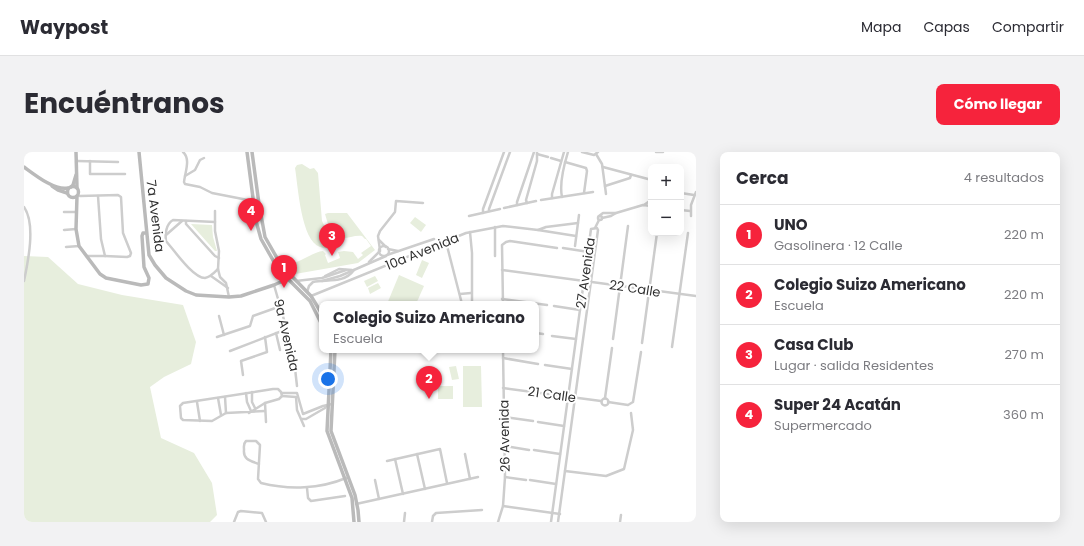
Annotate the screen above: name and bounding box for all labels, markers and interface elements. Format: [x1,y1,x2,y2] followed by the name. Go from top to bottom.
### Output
[20,14,108,41] text: Waypost
[861,17,901,37] text: Mapa
[923,17,970,37] text: Capas
[992,17,1064,37] text: Compartir
[24,84,225,123] text: Encuéntranos
[936,84,1060,125] button: Cómo llegar
[648,164,684,236] map controls
[648,164,684,200] button: +
[736,166,789,190] text: Cerca
[964,168,1044,187] text: 4 resultados
[142,179,169,253] street label: 7a Avenida
[238,198,264,231] pin: 4
[648,200,684,236] button: −
[774,214,808,235] text: UNO
[319,223,345,256] pin: 3
[747,225,751,244] text: 1
[1004,225,1044,244] text: 220 m
[383,228,462,275] street label: 10a Avenida
[571,236,600,310] street label: 27 Avenida
[774,236,903,255] text: Gasolinera · 12 Calle
[271,255,297,288] pin: 1
[774,274,966,295] text: Colegio Suizo Americano
[608,275,662,302] street label: 22 Calle
[745,285,753,304] text: 2
[1004,285,1044,304] text: 220 m
[774,296,824,315] text: Escuela
[269,297,304,373] street label: 9a Avenida
[319,301,539,353] popup
[333,307,525,328] text: Colegio Suizo Americano
[333,329,383,348] text: Escuela
[774,334,854,355] text: Casa Club
[745,345,753,364] text: 3
[1004,345,1044,364] text: 270 m
[774,356,934,375] text: Lugar · salida Residentes
[416,366,442,399] pin: 2
[318,369,338,389] your location
[527,382,577,407] street label: 21 Calle
[774,394,901,415] text: Super 24 Acatán
[494,400,515,472] street label: 26 Avenida
[745,405,753,424] text: 4
[1003,405,1044,424] text: 360 m
[774,416,872,435] text: Supermercado

